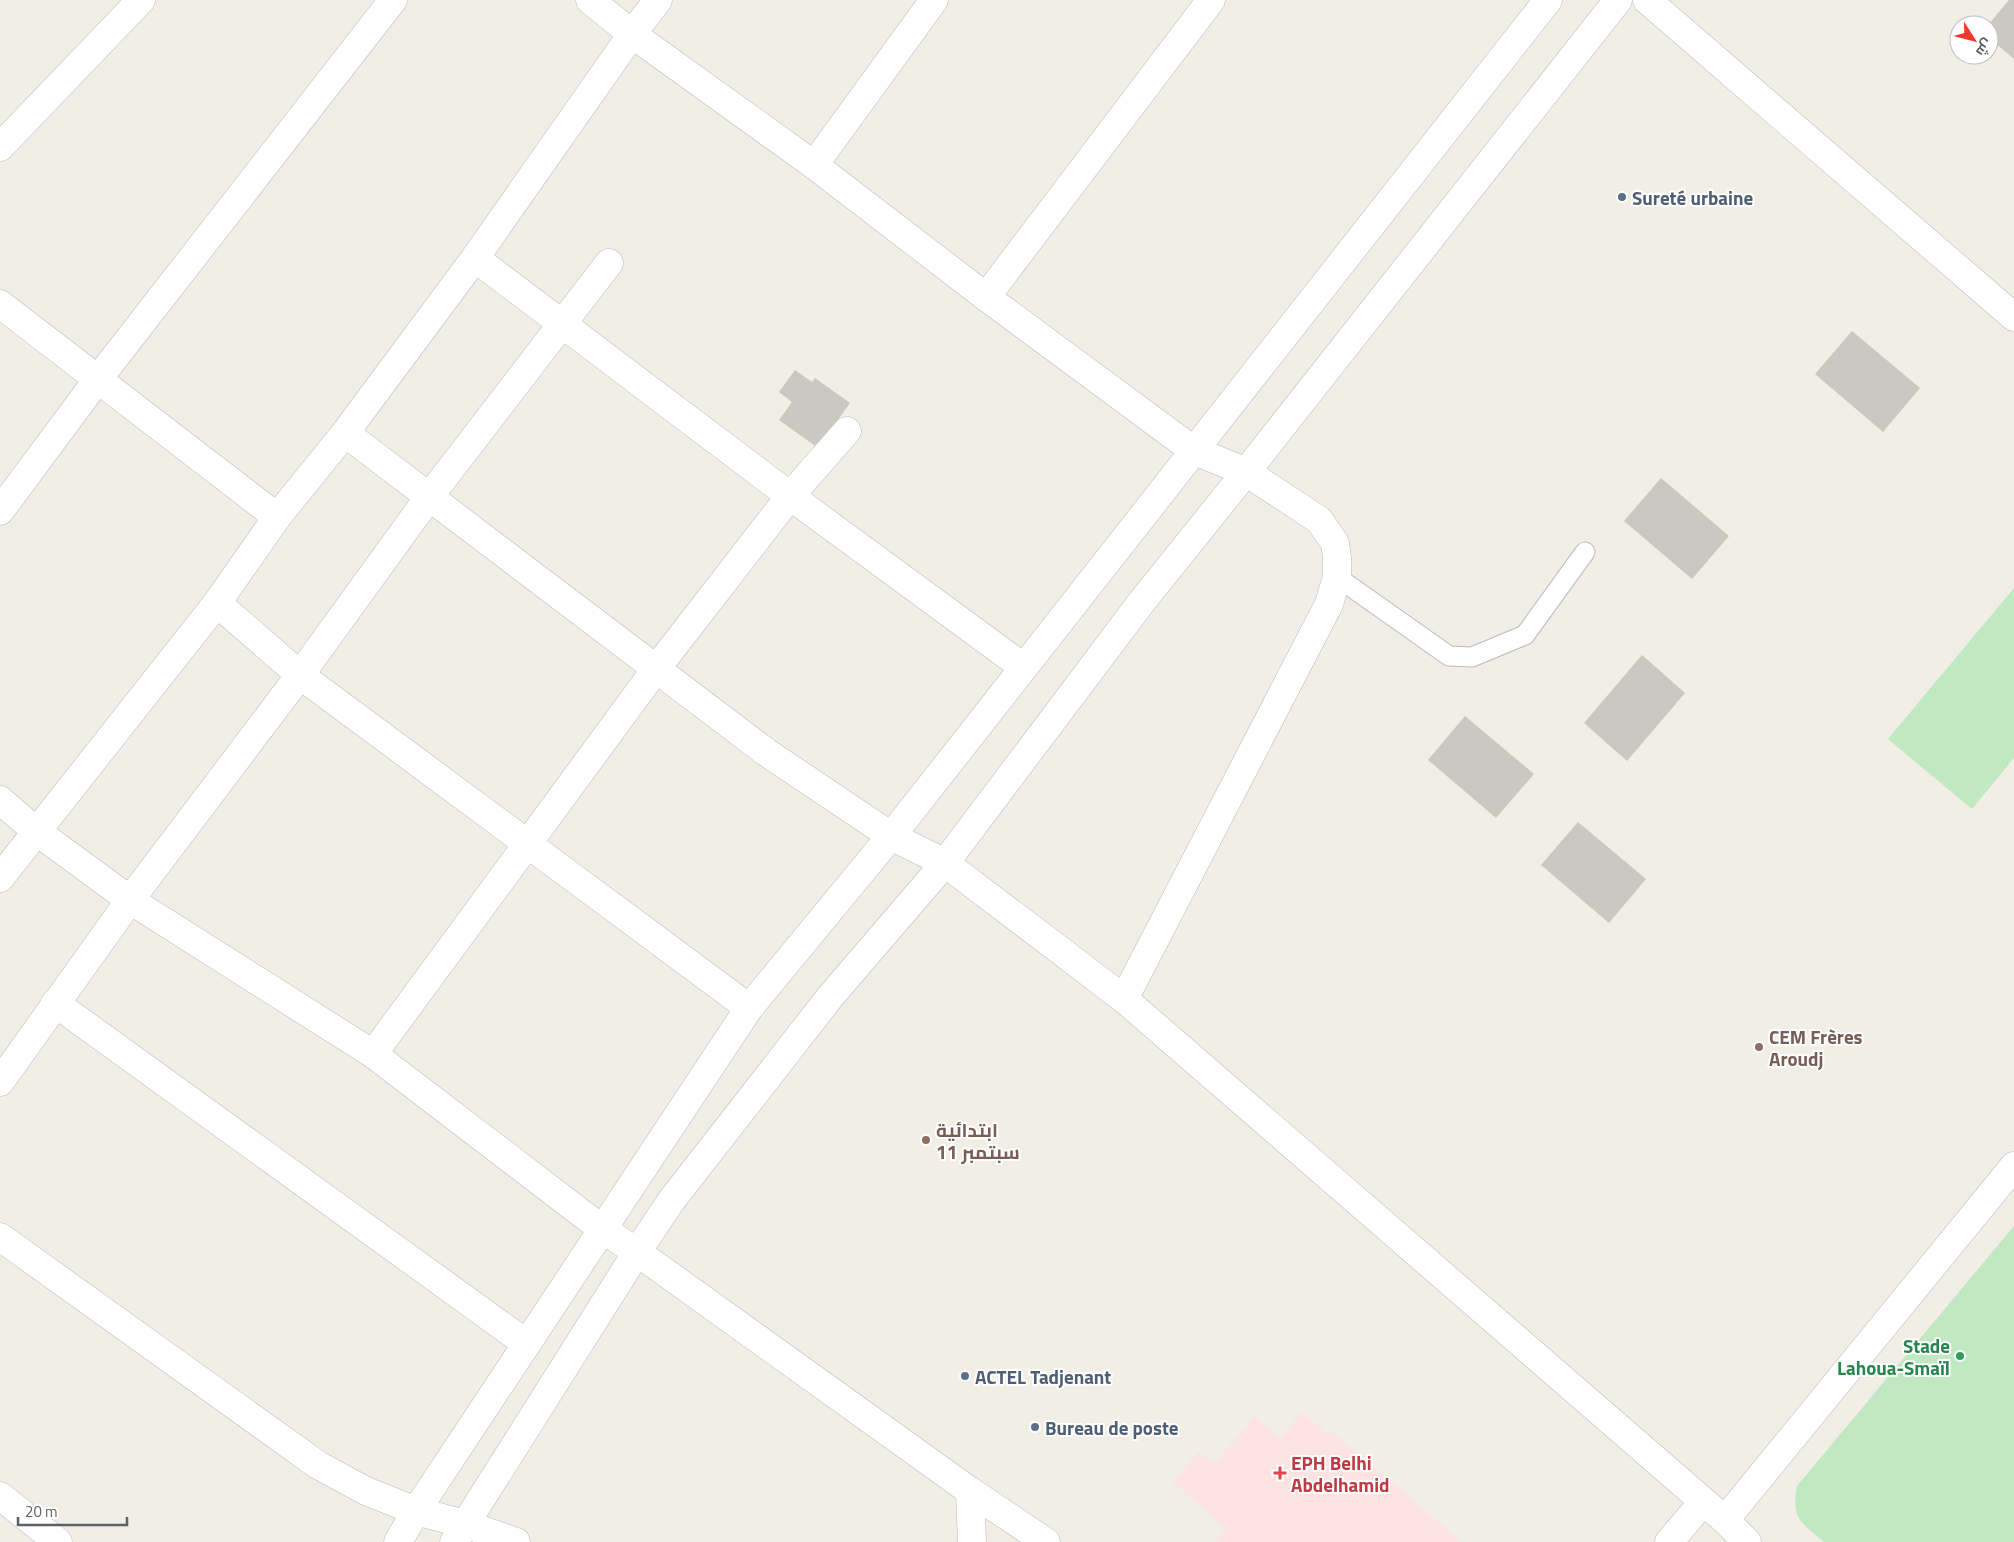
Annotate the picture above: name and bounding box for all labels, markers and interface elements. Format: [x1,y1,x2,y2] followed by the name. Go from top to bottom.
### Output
[1949,15,1999,65] north arrow
[1971,34,1999,61] text: ش
[1632,183,1753,212] place label: Sureté urbaine
[1616,191,1628,203] marker: Sureté urbaine
[1769,1022,1863,1073] place label: CEM Frères Aroudj
[1753,1041,1765,1053] marker: CEM Frères Aroudj
[936,1115,1020,1166] place label: ابتدائية 11 سبتمبر
[920,1134,932,1146] marker: ابتدائية 11 سبتمبر
[1837,1331,1950,1382] place label: Stade Lahoua-Smaïl
[1954,1350,1966,1362] marker: Stade Lahoua-Smaïl
[975,1362,1111,1391] place label: ACTEL Tadjenant
[959,1370,971,1382] marker: ACTEL Tadjenant
[1045,1413,1179,1442] place label: Bureau de poste
[1029,1421,1041,1433] marker: Bureau de poste
[1291,1448,1390,1499] place label: EPH Belhi Abdelhamid
[1273,1466,1287,1480] marker: EPH Belhi Abdelhamid
[18,1494,126,1526] scale bar
[25,1500,58,1523] text: 20 m

